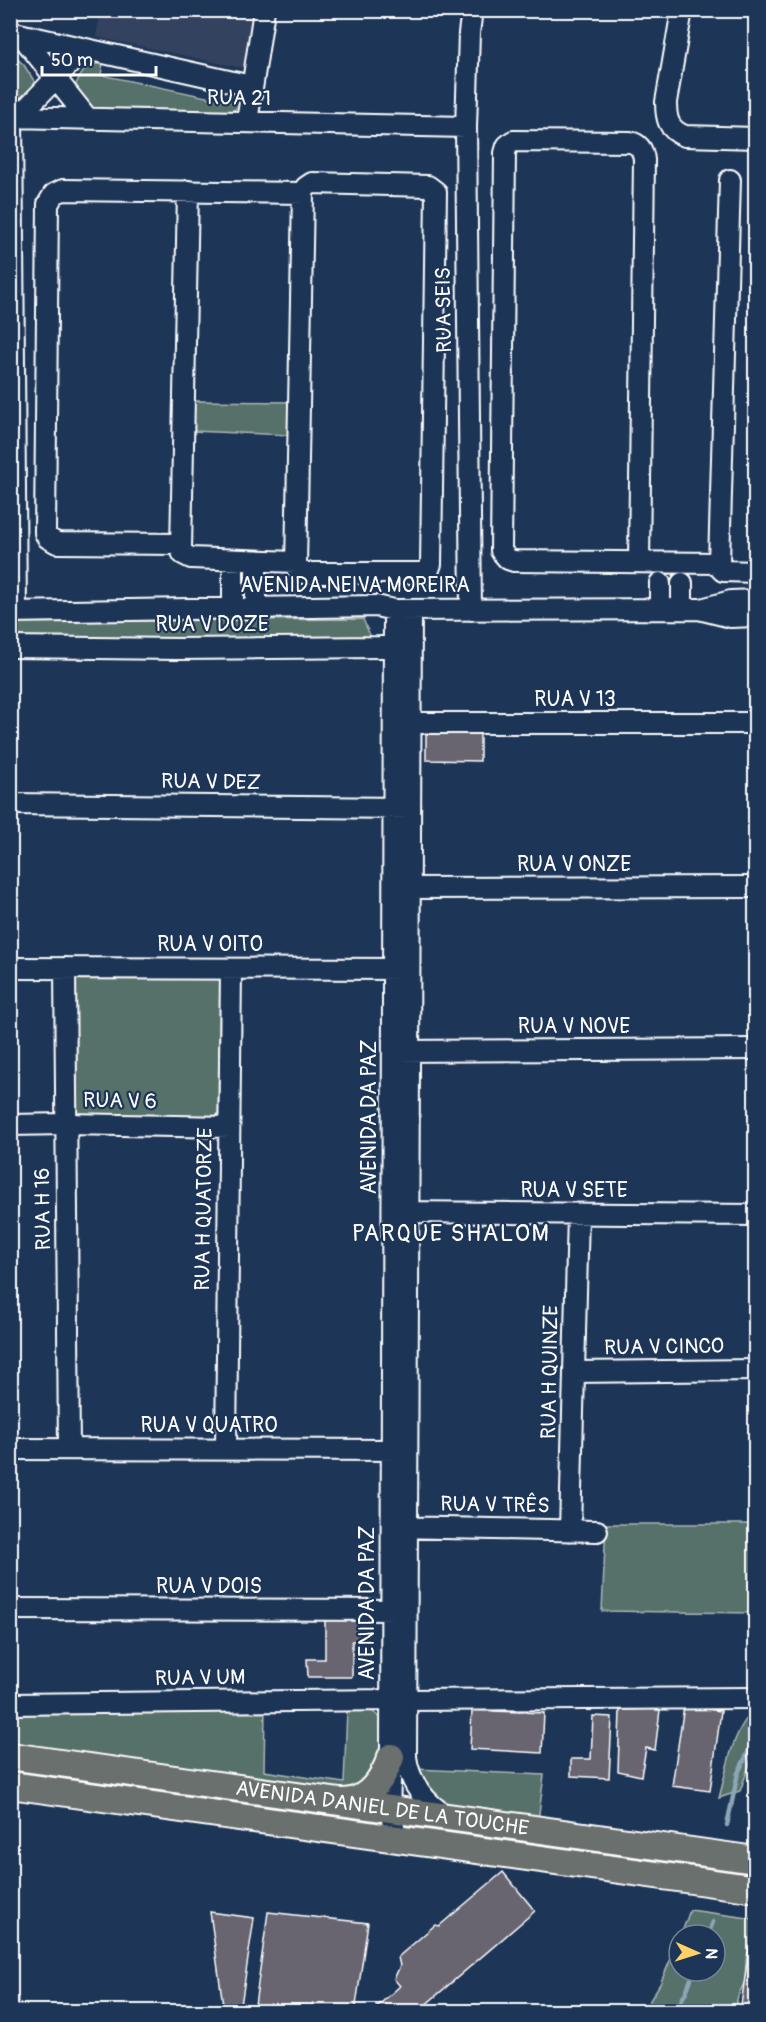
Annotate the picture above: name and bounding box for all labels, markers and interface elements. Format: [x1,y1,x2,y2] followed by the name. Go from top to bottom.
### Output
[42,39,156,77] scale bar
[51,49,93,72] text: 50 m
[207,84,271,112] street label: RUA 21
[430,267,458,353] street label: RUA SEIS
[240,572,470,599] street label: AVENIDA NEIVA MOREIRA
[155,611,269,638] street label: RUA V DOZE
[534,686,616,713] street label: RUA V 13
[161,768,261,796] street label: RUA V DEZ
[517,851,631,878] street label: RUA V ONZE
[157,931,263,958] street label: RUA V OITO
[518,1013,630,1040] street label: RUA V NOVE
[356,1040,383,1194] street label: AVENIDA DA PAZ
[83,1087,157,1115] street label: RUA V 6
[189,1127,219,1291] street label: RUA H QUATORZE
[29,1168,57,1250] street label: RUA H 16
[520,1177,628,1204] street label: RUA V SETE
[352,1219,550,1248] district label: PARQUE SHALOM
[535,1305,565,1439] street label: RUA H QUINZE
[604,1332,724,1362] street label: RUA V CINCO
[140,1412,278,1439] street label: RUA V QUATRO
[440,1490,550,1519] street label: RUA V TRÊS
[354,1526,381,1680] street label: AVENIDA DA PAZ
[156,1573,262,1600] street label: RUA V DOIS
[155,1664,245,1692] street label: RUA V UM
[234,1774,531,1842] street label: AVENIDA DANIEL DE LA TOUCHE
[667,1923,727,1983] north arrow
[701,1948,721,1960] text: N

